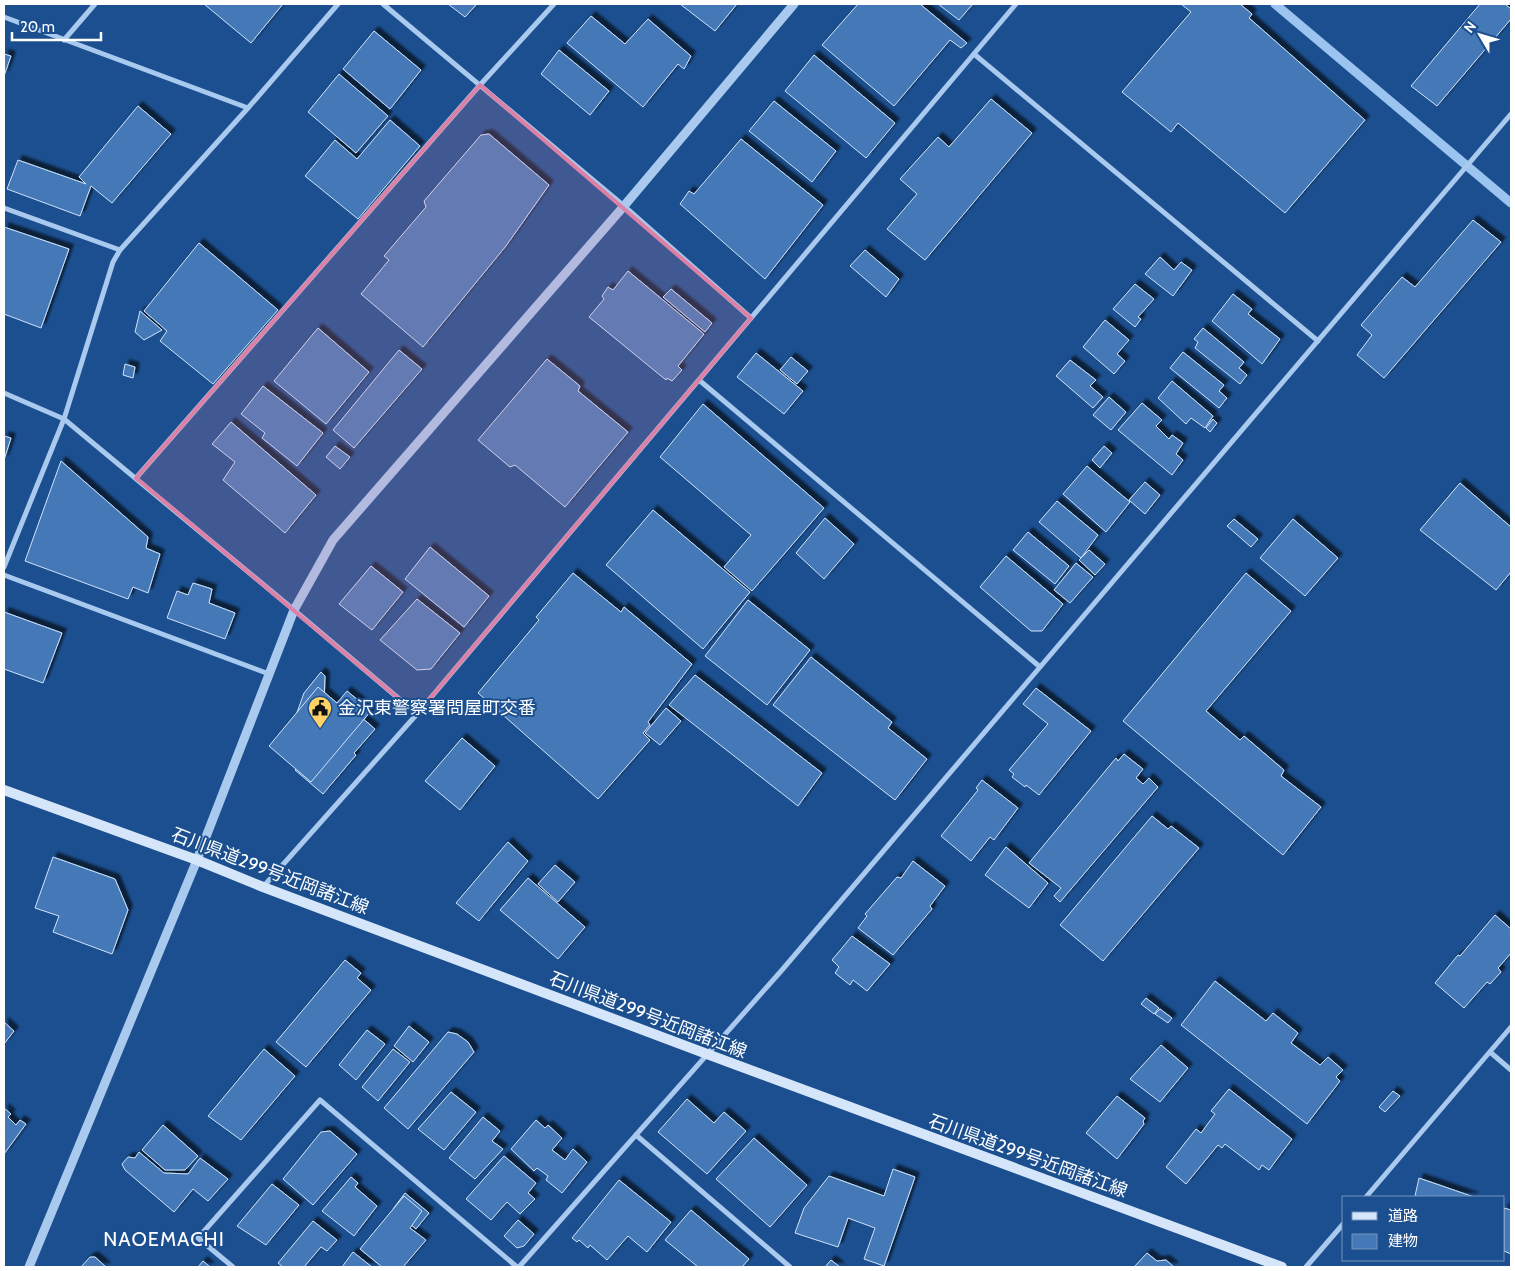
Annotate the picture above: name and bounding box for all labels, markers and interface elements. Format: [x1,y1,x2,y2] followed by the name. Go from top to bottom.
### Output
[12,10,101,42] scale bar
[1455,10,1505,60] north arrow
[20,18,55,36] text: 20 m
[1460,18,1480,36] text: N
[307,695,333,729] public building icon: 金沢東警察署問屋町交番
[338,697,536,719] place label: 金沢東警察署問屋町交番
[168,823,372,919] street label: 石川県道299号近岡諸江線
[546,967,750,1063] street label: 石川県道299号近岡諸江線
[926,1110,1130,1202] street label: 石川県道299号近岡諸江線
[1342,1196,1505,1261] legend
[1388,1207,1418,1225] text: 道路
[103,1227,225,1251] district label: NAOEMACHI
[1388,1232,1418,1250] text: 建物

